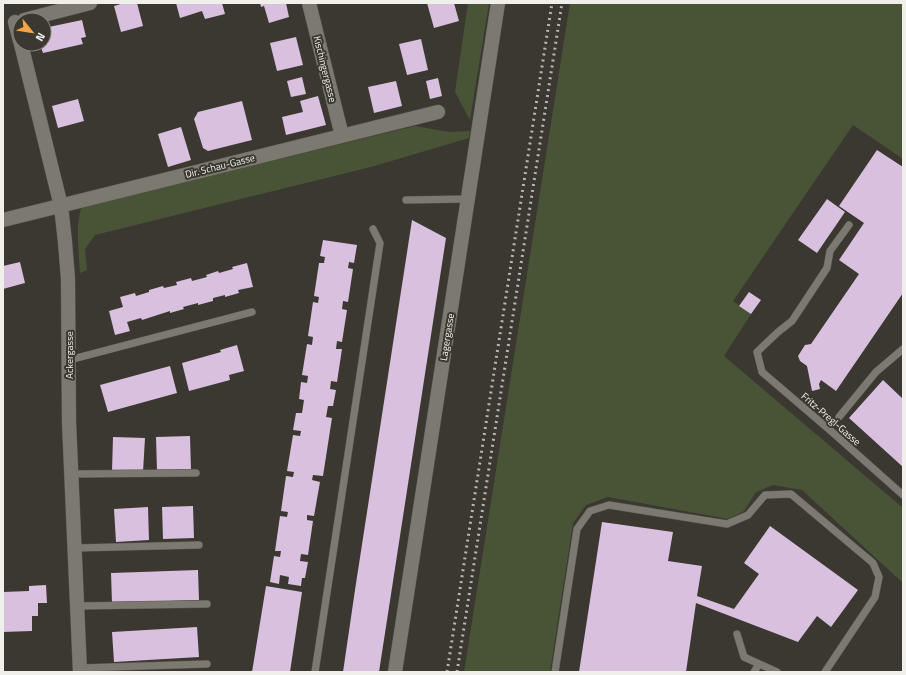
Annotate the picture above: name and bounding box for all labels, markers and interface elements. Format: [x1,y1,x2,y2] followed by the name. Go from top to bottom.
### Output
[12,12,52,52] north arrow
[32,30,49,44] text: N
[310,34,340,104] street label: Kischingergasse
[184,150,256,182] street label: Dir. Schau-Gasse
[436,312,458,362] street label: Lagergasse
[62,331,77,379] street label: Ackergasse
[798,389,864,449] street label: Fritz-Pregl-Gasse

